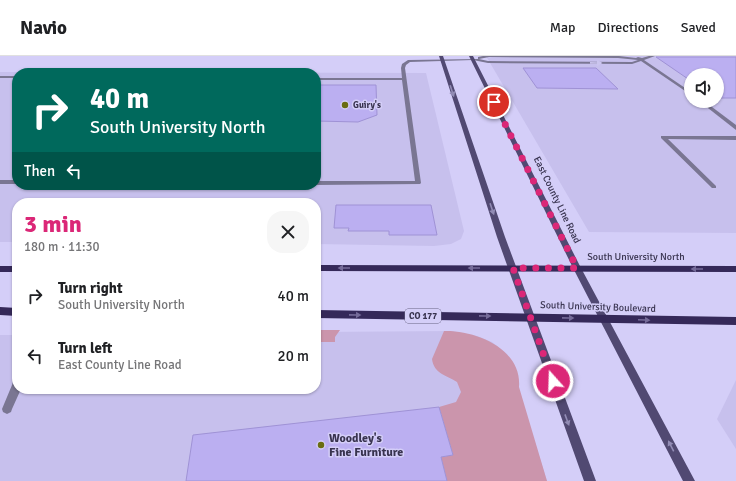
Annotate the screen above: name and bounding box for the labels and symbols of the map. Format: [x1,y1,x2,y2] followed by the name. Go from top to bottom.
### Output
[590,60,603,66] one-way arrow
[477,85,511,119] pin
[449,86,455,98] one-way arrow
[353,99,381,111] place label: Guiry's
[340,100,350,110] marker: Guiry's
[531,155,583,245] street label: East County Line Road
[489,204,495,216] one-way arrow
[587,251,685,263] street label: South University North
[337,265,350,271] one-way arrow
[467,265,480,271] one-way arrow
[690,266,703,272] one-way arrow
[540,299,656,315] street label: South University Boulevard
[405,309,441,323] road number: CO 177
[349,312,362,318] one-way arrow
[479,313,492,319] one-way arrow
[562,315,575,321] one-way arrow
[638,317,651,323] one-way arrow
[532,360,574,402] position arrow
[565,414,571,426] one-way arrow
[329,431,403,460] place label: Woodley's Fine Furniture
[316,440,326,450] marker: Woodley's Fine Furniture
[668,441,674,452] one-way arrow

